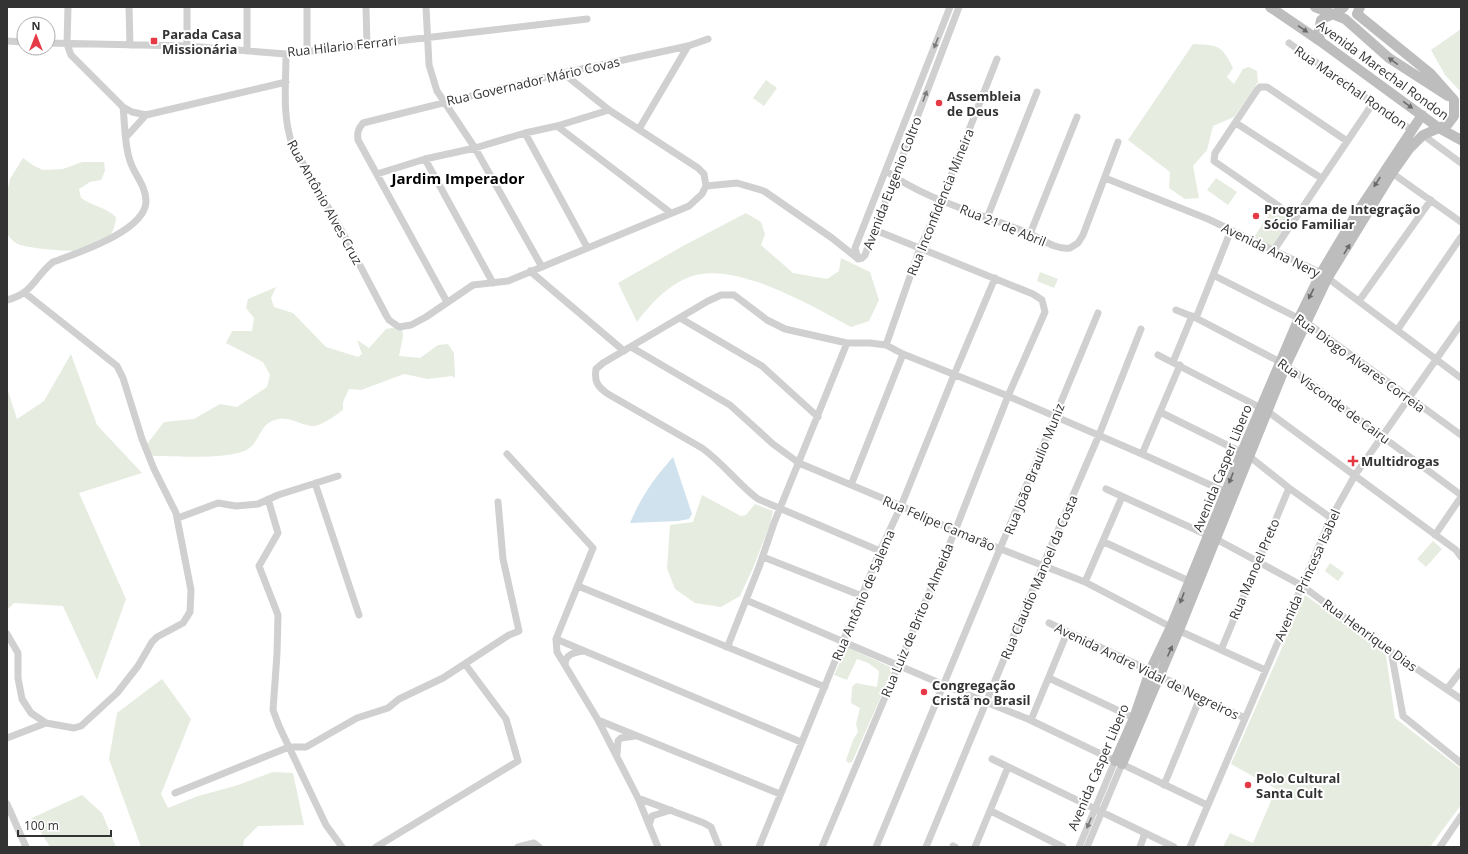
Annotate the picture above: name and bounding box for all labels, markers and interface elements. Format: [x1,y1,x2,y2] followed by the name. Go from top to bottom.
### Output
[16,16,56,56] north arrow
[1313,16,1453,124] street label: Avenida Marechal Rondon
[32,18,40,33] text: N
[162,25,242,58] place label: Parada Casa Missionária
[1297,25,1308,33] one-way arrow
[286,31,398,61] street label: Rua Hilario Ferrari
[149,36,159,46] marker: Parada Casa Missionária
[932,38,938,50] one-way arrow
[1291,41,1411,133] street label: Rua Marechal Rondon
[445,52,621,110] street label: Rua Governador Mário Covas
[1388,57,1399,65] one-way arrow
[947,87,1021,120] place label: Assembleia de Deus
[923,89,929,101] one-way arrow
[934,98,944,108] marker: Assembleia de Deus
[1403,101,1413,109] one-way arrow
[858,114,926,252] street label: Avenida Eugenio Coltro
[902,126,978,278] street label: Rua Inconfidencia Mineira
[283,136,367,268] street label: Rua Antônio Alves Cruz
[389,168,525,188] district label: Jardim Imperador
[1373,177,1381,188] one-way arrow
[957,200,1049,250] street label: Rua 21 de Abril
[1264,200,1420,233] place label: Programa de Integração Sócio Familiar
[1251,211,1261,221] marker: Programa de Integração Sócio Familiar
[1219,218,1324,282] street label: Avenida Ana Nery
[1343,244,1351,254] one-way arrow
[1308,288,1314,300] one-way arrow
[1291,310,1429,416] street label: Rua Diogo Alvares Correia
[1274,354,1394,448] street label: Rua Visconde de Cairu
[999,401,1069,537] street label: Rua João Braulio Muniz
[1188,401,1256,534] street label: Avenida Casper Libero
[1361,452,1439,470] place label: Multidrogas
[1348,456,1358,466] marker: Multidrogas
[1228,472,1234,484] one-way arrow
[880,491,998,555] street label: Rua Felipe Camarão
[996,492,1082,662] street label: Rua Claudio Manoel da Costa
[1270,506,1344,644] street label: Avenida Princesa Isabel
[1225,516,1283,622] street label: Rua Manoel Preto
[827,527,899,663] street label: Rua Antônio de Salema
[876,540,958,700] street label: Rua Luiz de Brito e Almeida
[1179,592,1185,604] one-way arrow
[1319,595,1421,675] street label: Rua Henrique Dias
[1052,618,1242,724] street label: Avenida Andre Vidal de Negreiros
[1166,645,1173,657] one-way arrow
[932,676,1030,709] place label: Congregação Cristã no Brasil
[919,687,929,697] marker: Congregação Cristã no Brasil
[1063,701,1133,833] street label: Avenida Casper Libero
[1256,769,1340,802] place label: Polo Cultural Santa Cult
[1243,780,1253,790] marker: Polo Cultural Santa Cult
[18,812,111,838] scale bar
[24,817,59,834] text: 100 m
[1086,817,1092,828] one-way arrow

